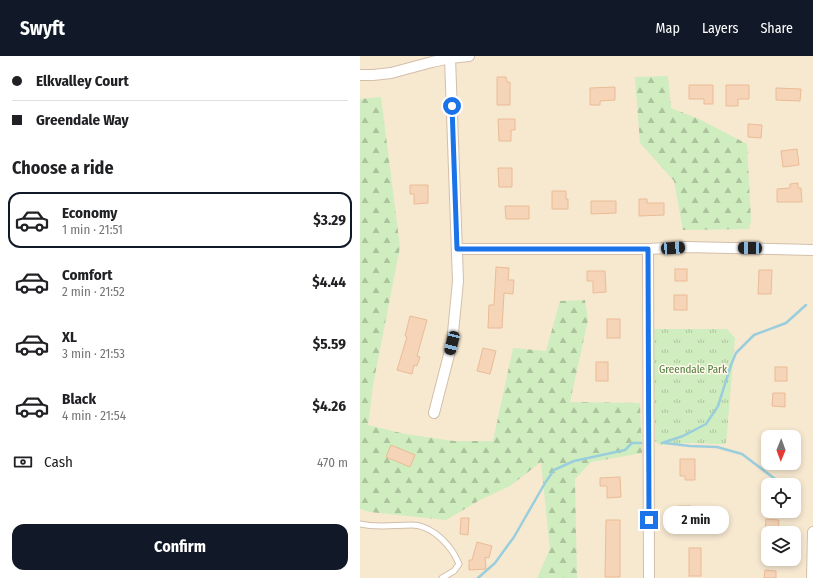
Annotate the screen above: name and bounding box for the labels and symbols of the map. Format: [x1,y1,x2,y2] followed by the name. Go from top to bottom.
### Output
[443,97,461,115] route start
[661,241,685,255] car
[738,242,762,254] car
[443,330,461,356] car
[659,363,728,376] park label: Greendale Park
[761,430,801,470] north arrow
[663,506,729,534] callout: 2 min
[640,511,658,529] route end

